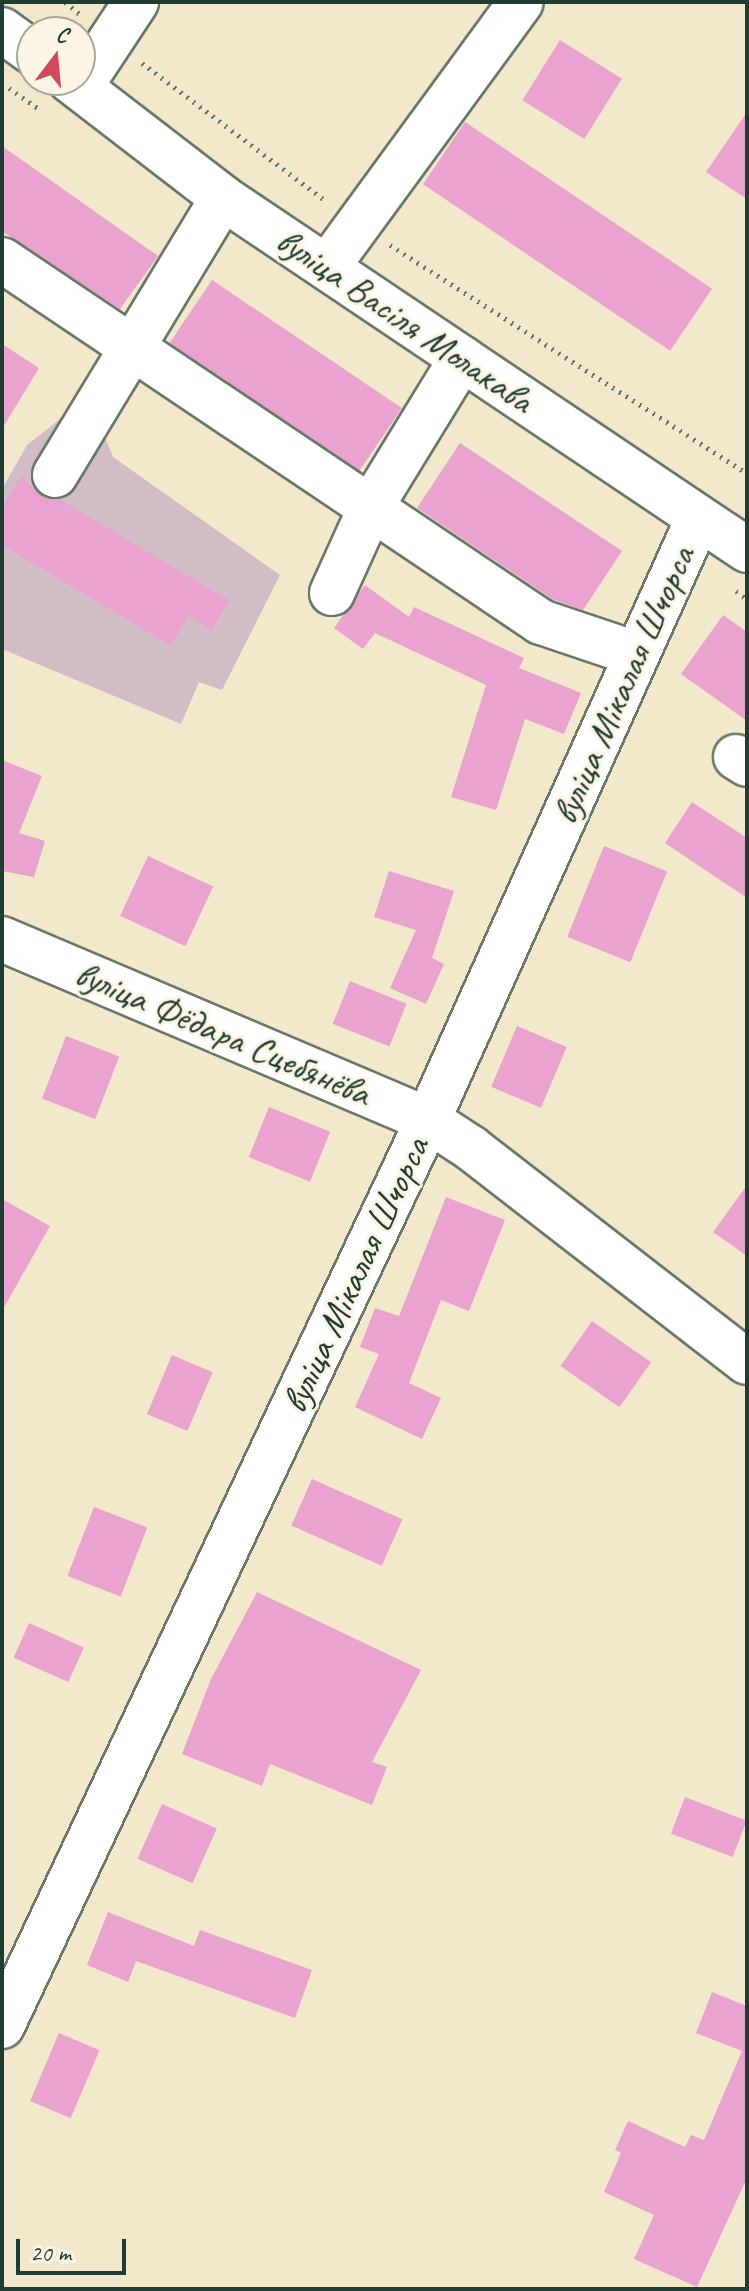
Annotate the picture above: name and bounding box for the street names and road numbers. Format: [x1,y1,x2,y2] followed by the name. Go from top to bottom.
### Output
[266,216,544,424] street label: вуліца Васіля Молакава
[541,539,705,831] street label: вуліца Мікалая Шчорса
[69,951,377,1115] street label: вуліца Фёдара Сцебянёва
[271,1129,439,1421] street label: вуліца Мікалая Шчорса

